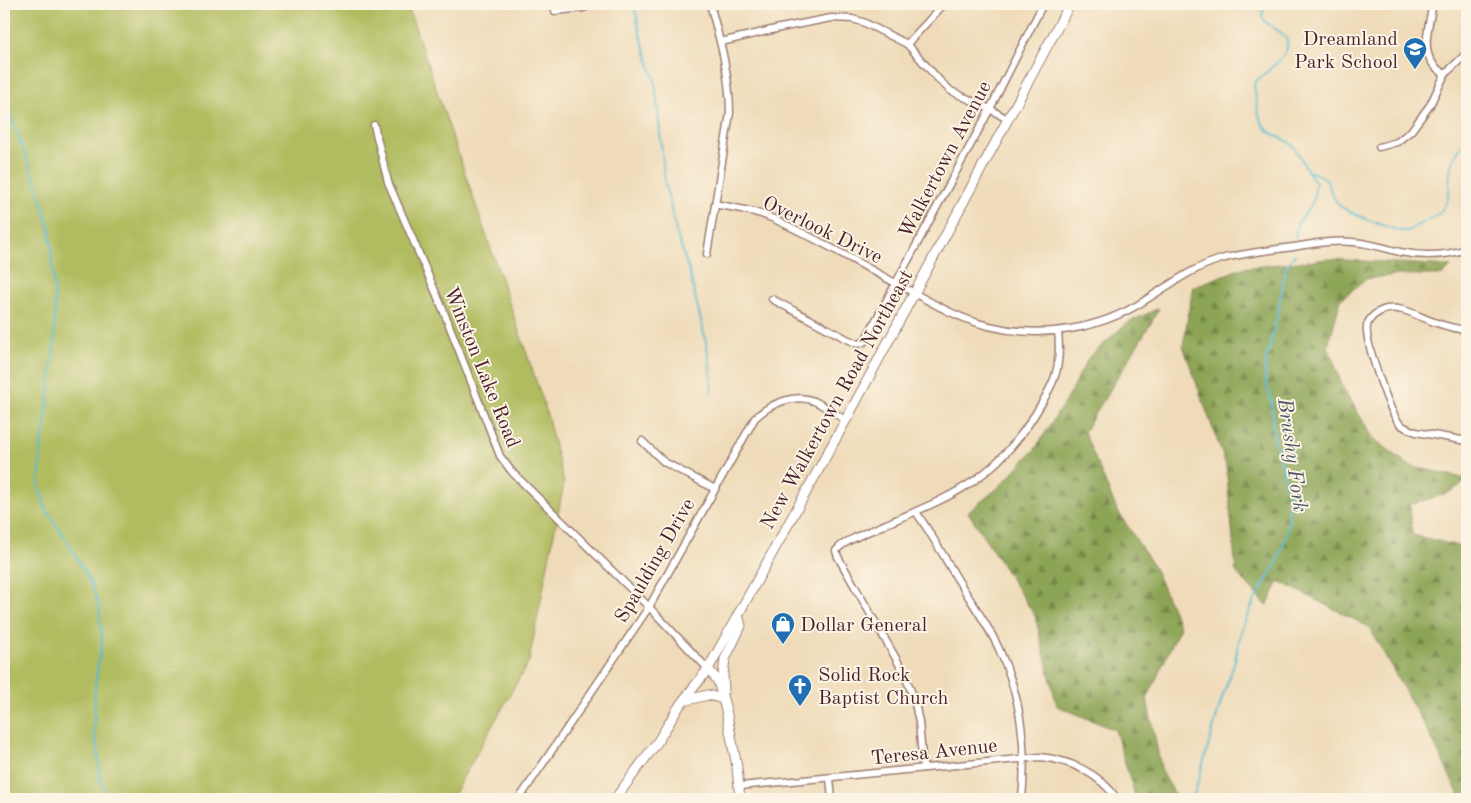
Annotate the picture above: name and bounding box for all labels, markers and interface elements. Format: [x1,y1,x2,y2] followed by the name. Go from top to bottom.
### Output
[1294,30,1398,73] place label: Dreamland Park School
[1402,36,1428,70] school or university icon: Dreamland Park School
[896,78,996,242] street label: Walkertown Avenue
[759,193,885,268] street label: Overlook Drive
[758,267,918,533] street label: New Walkertown Road Northeast
[440,284,523,451] street label: Winston Lake Road
[1273,396,1310,514] water label: Brushy Fork
[612,495,699,627] street label: Spaulding Drive
[770,611,796,645] shop icon: Dollar General
[800,616,927,636] place label: Dollar General
[818,666,949,709] place label: Solid Rock Baptist Church
[787,673,813,707] church icon: Solid Rock Baptist Church
[870,736,999,770] street label: Teresa Avenue

